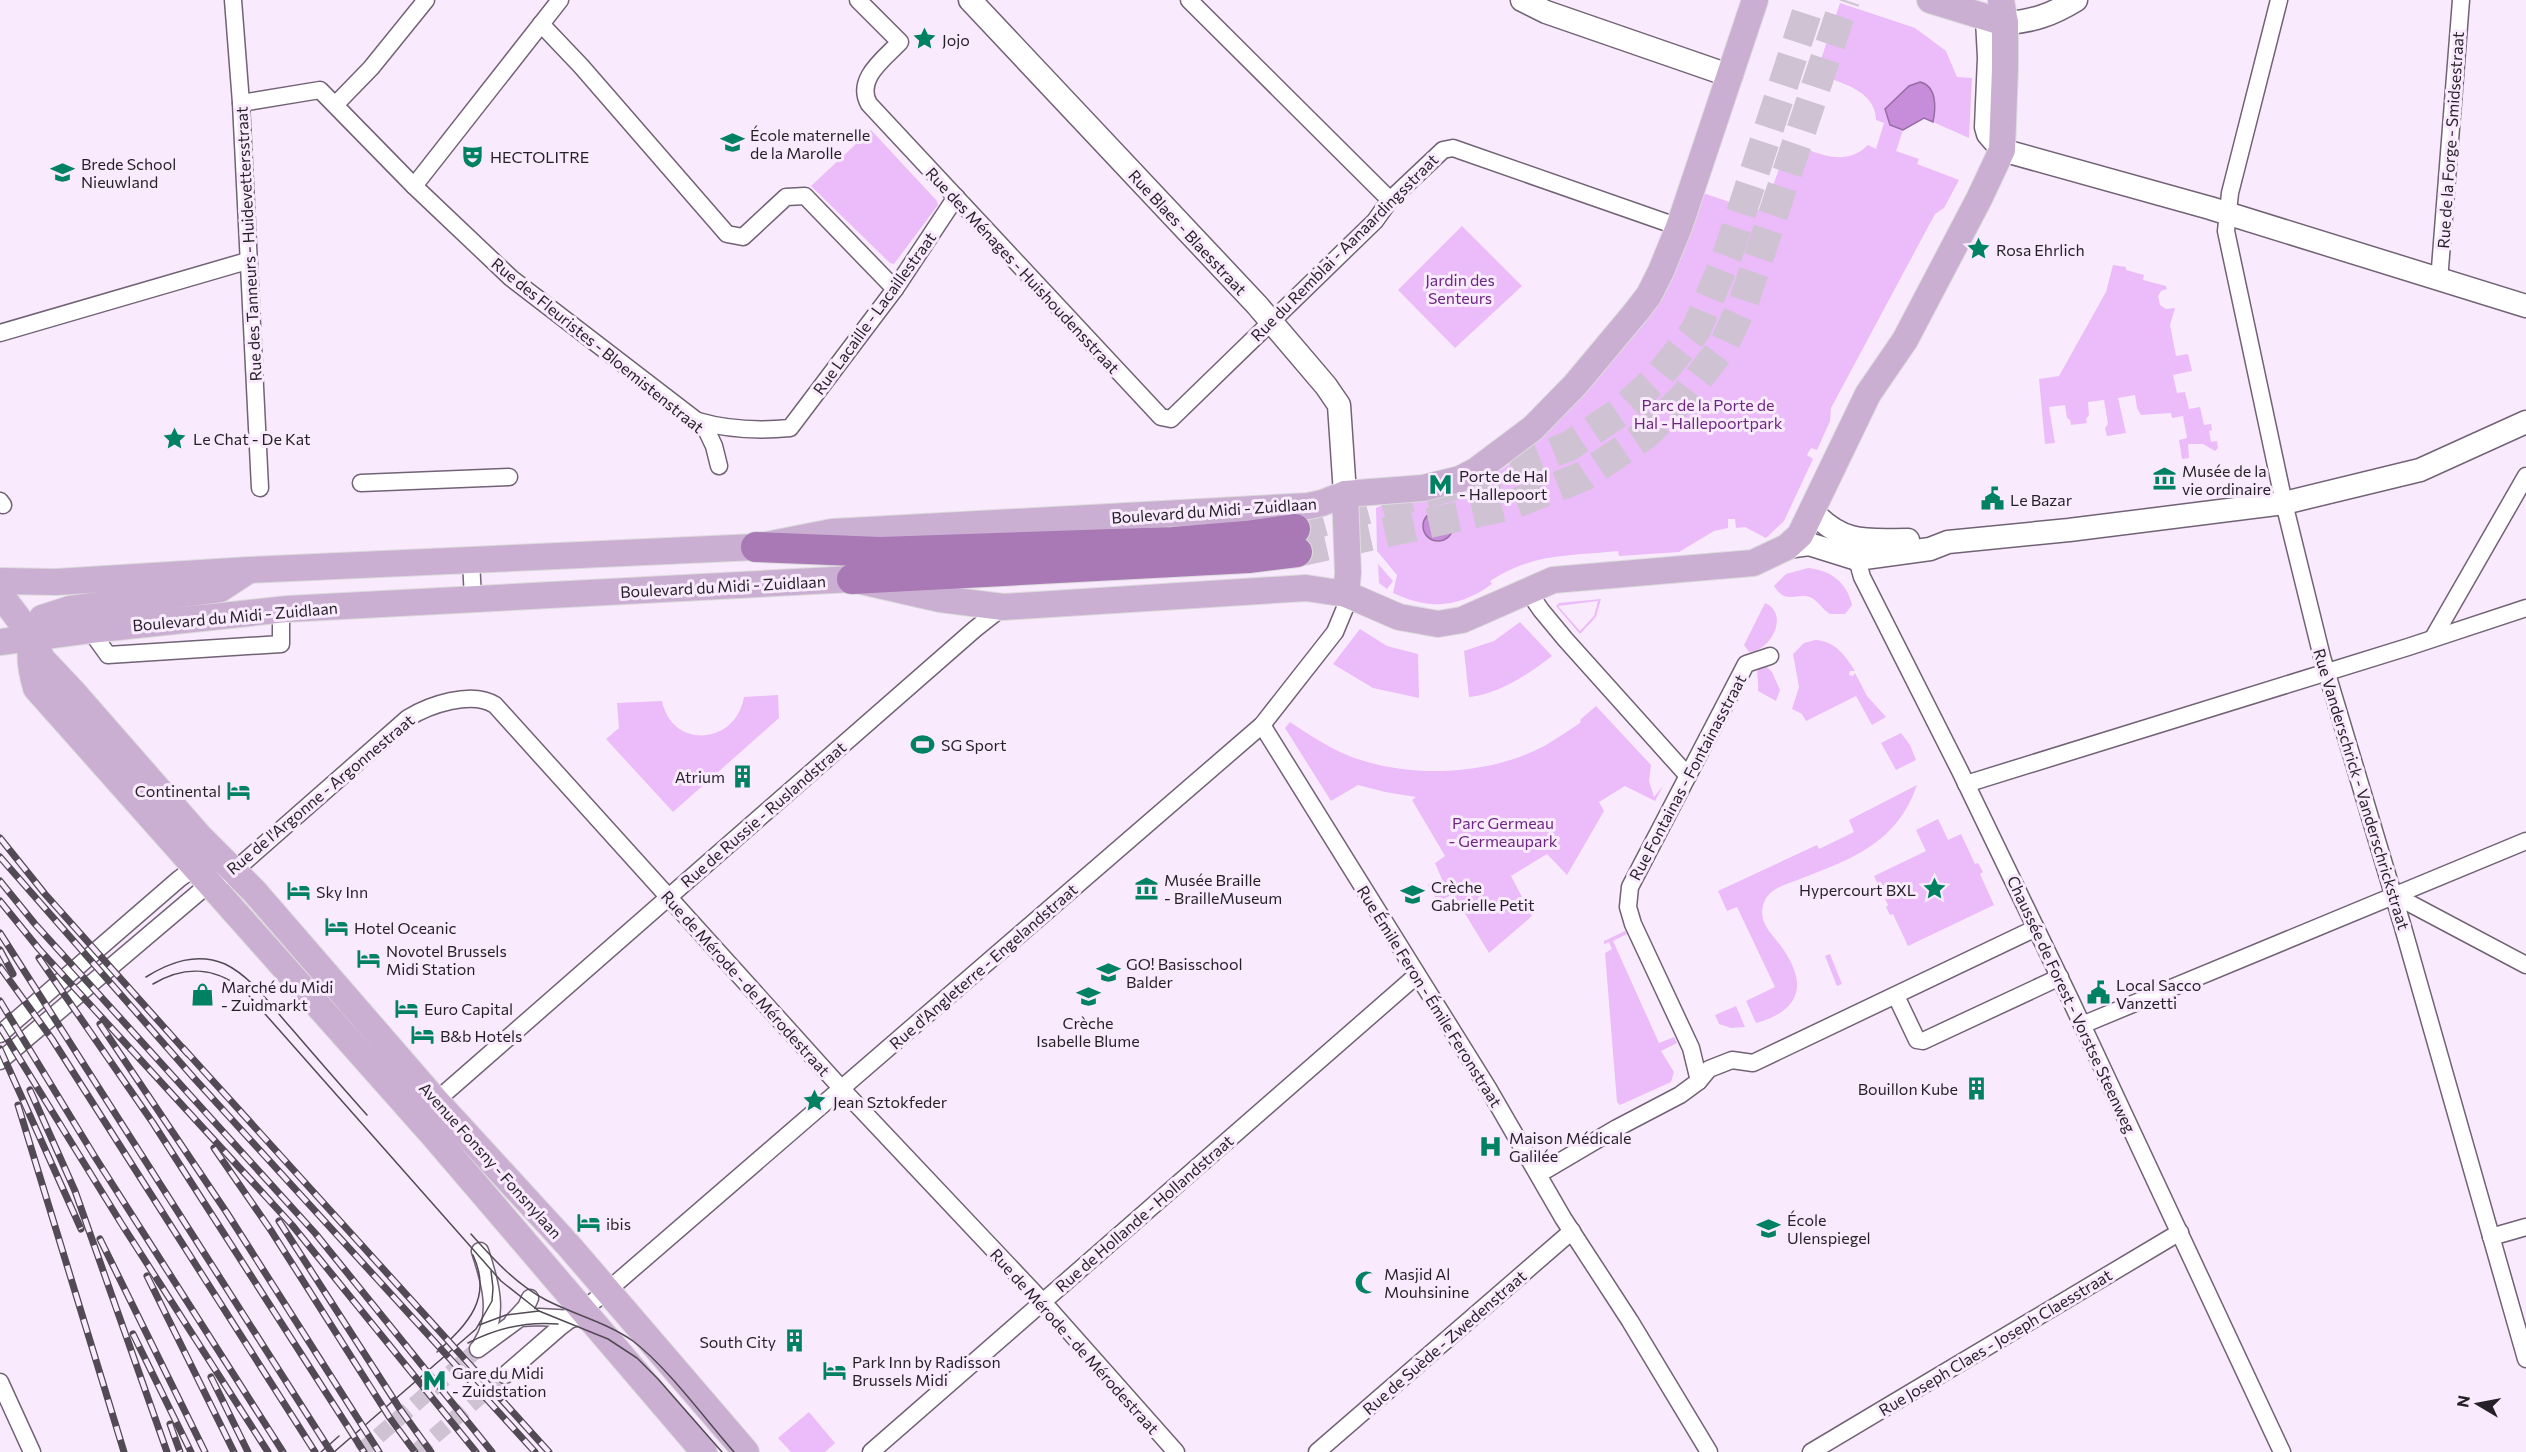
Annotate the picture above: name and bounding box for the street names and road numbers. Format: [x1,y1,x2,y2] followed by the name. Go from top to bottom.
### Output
[2433,30,2467,249] street label: Rue de la Forge - Smidsestraat
[231,106,265,382] street label: Rue des Tanneurs - Huidevettersstraat
[1246,149,1442,345] street label: Rue du Remblai - Aanaardingsstraat
[922,163,1124,377] street label: Rue des Ménages - Huishoudensstraat
[1125,165,1251,299] street label: Rue Blaes - Blaesstraat
[809,228,940,398] street label: Rue Lacaille - Lacaillestraat
[488,253,708,437] street label: Rue des Fleuristes - Bloemistenstraat
[1111,493,1317,527] street label: Boulevard du Midi - Zuidlaan
[620,571,826,601] street label: Boulevard du Midi - Zuidlaan
[132,598,338,634] street label: Boulevard du Midi - Zuidlaan
[2310,646,2414,932] street label: Rue Vanderschrick - Vanderschrickstraat
[1625,671,1750,883] street label: Rue Fontainas - Fontainasstraat
[222,710,418,878] street label: Rue de l'Argonne - Argonnestraat
[677,737,850,891] street label: Rue de Russie - Ruslandstraat
[2004,872,2140,1136] street label: Chaussée de Forest - Vorstse Steenweg
[885,879,1081,1053] street label: Rue d'Angleterre - Engelandstraat
[1354,882,1507,1111] street label: Rue Émile Feron - Émile Feronstraat
[658,886,835,1080] street label: Rue de Mérode - de Mérodestraat
[416,1078,566,1242] street label: Avenue Fonsny - Fonsnylaan
[1051,1130,1237,1295] street label: Rue de Hollande - Hollandstraat
[987,1244,1164,1438] street label: Rue de Mérode - de Mérodestraat
[1875,1265,2115,1419] street label: Rue Joseph Claes - Joseph Claesstraat
[1358,1266,1530,1418] street label: Rue de Suède - Zwedenstraat

